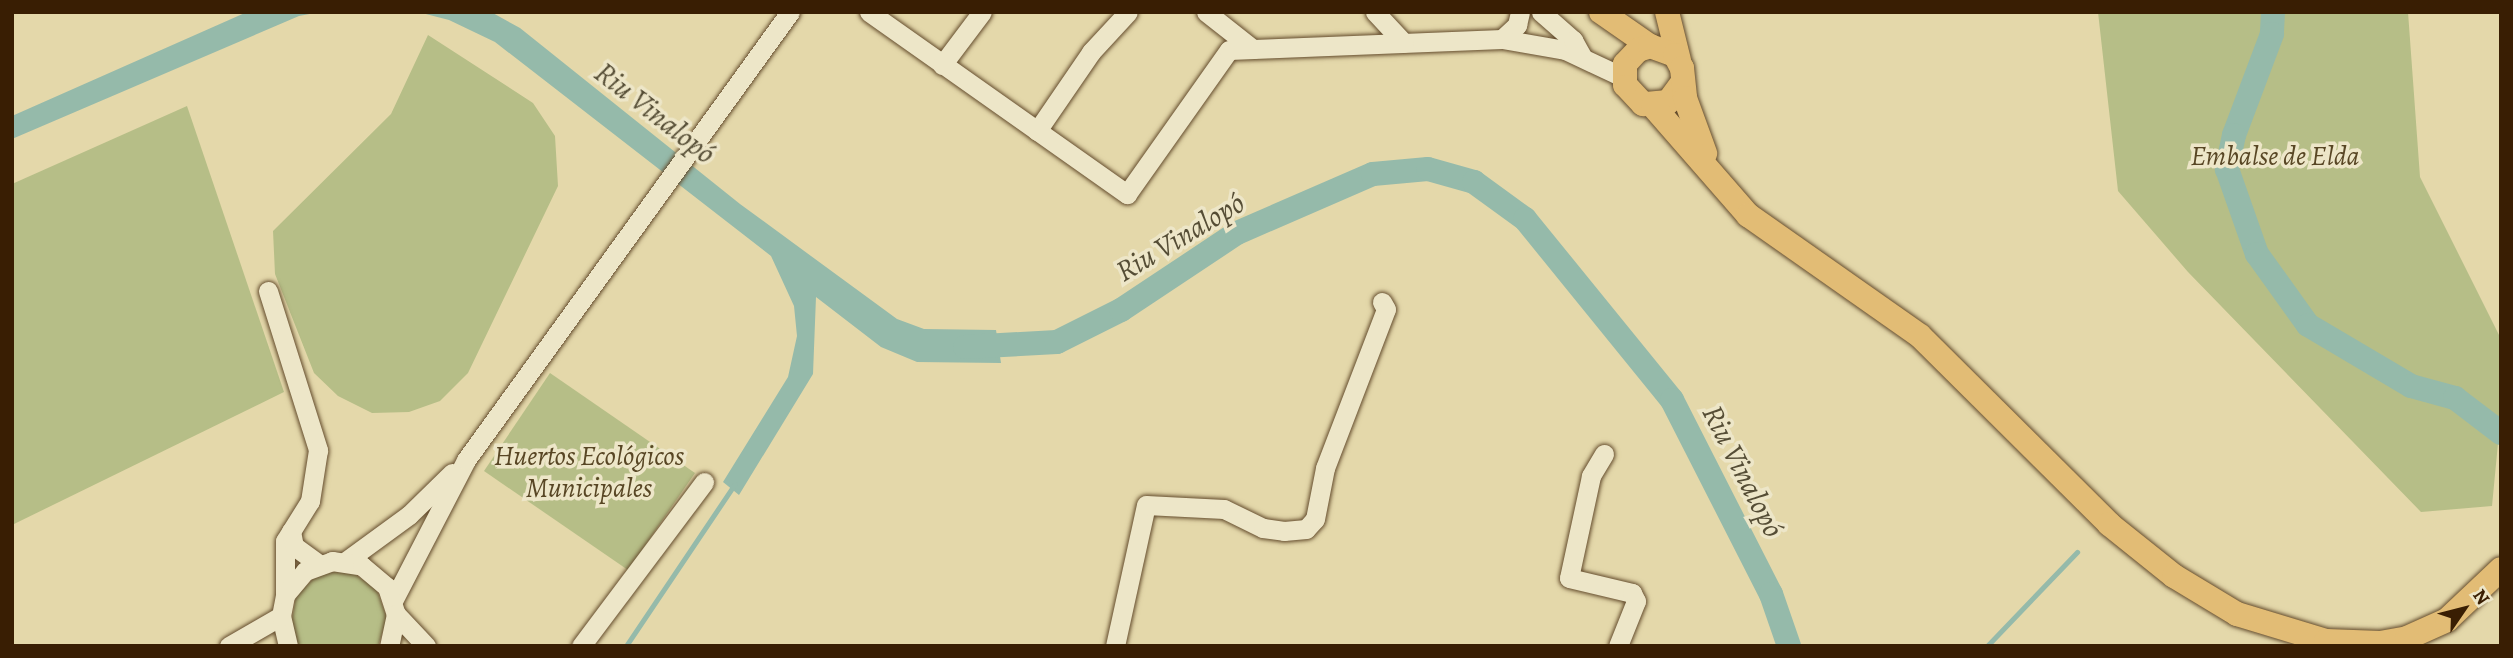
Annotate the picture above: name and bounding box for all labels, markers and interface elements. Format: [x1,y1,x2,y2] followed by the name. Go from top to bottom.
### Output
[587,55,723,171] water label: Riu Vinalopó
[2190,139,2360,173] park label: Embalse de Elda
[1109,185,1251,289] water label: Riu Vinalopó
[1694,399,1792,543] water label: Riu Vinalopó
[494,439,684,505] park label: Huertos Ecológicos Municipales
[2429,574,2499,644] north arrow
[2467,584,2496,610] text: N

